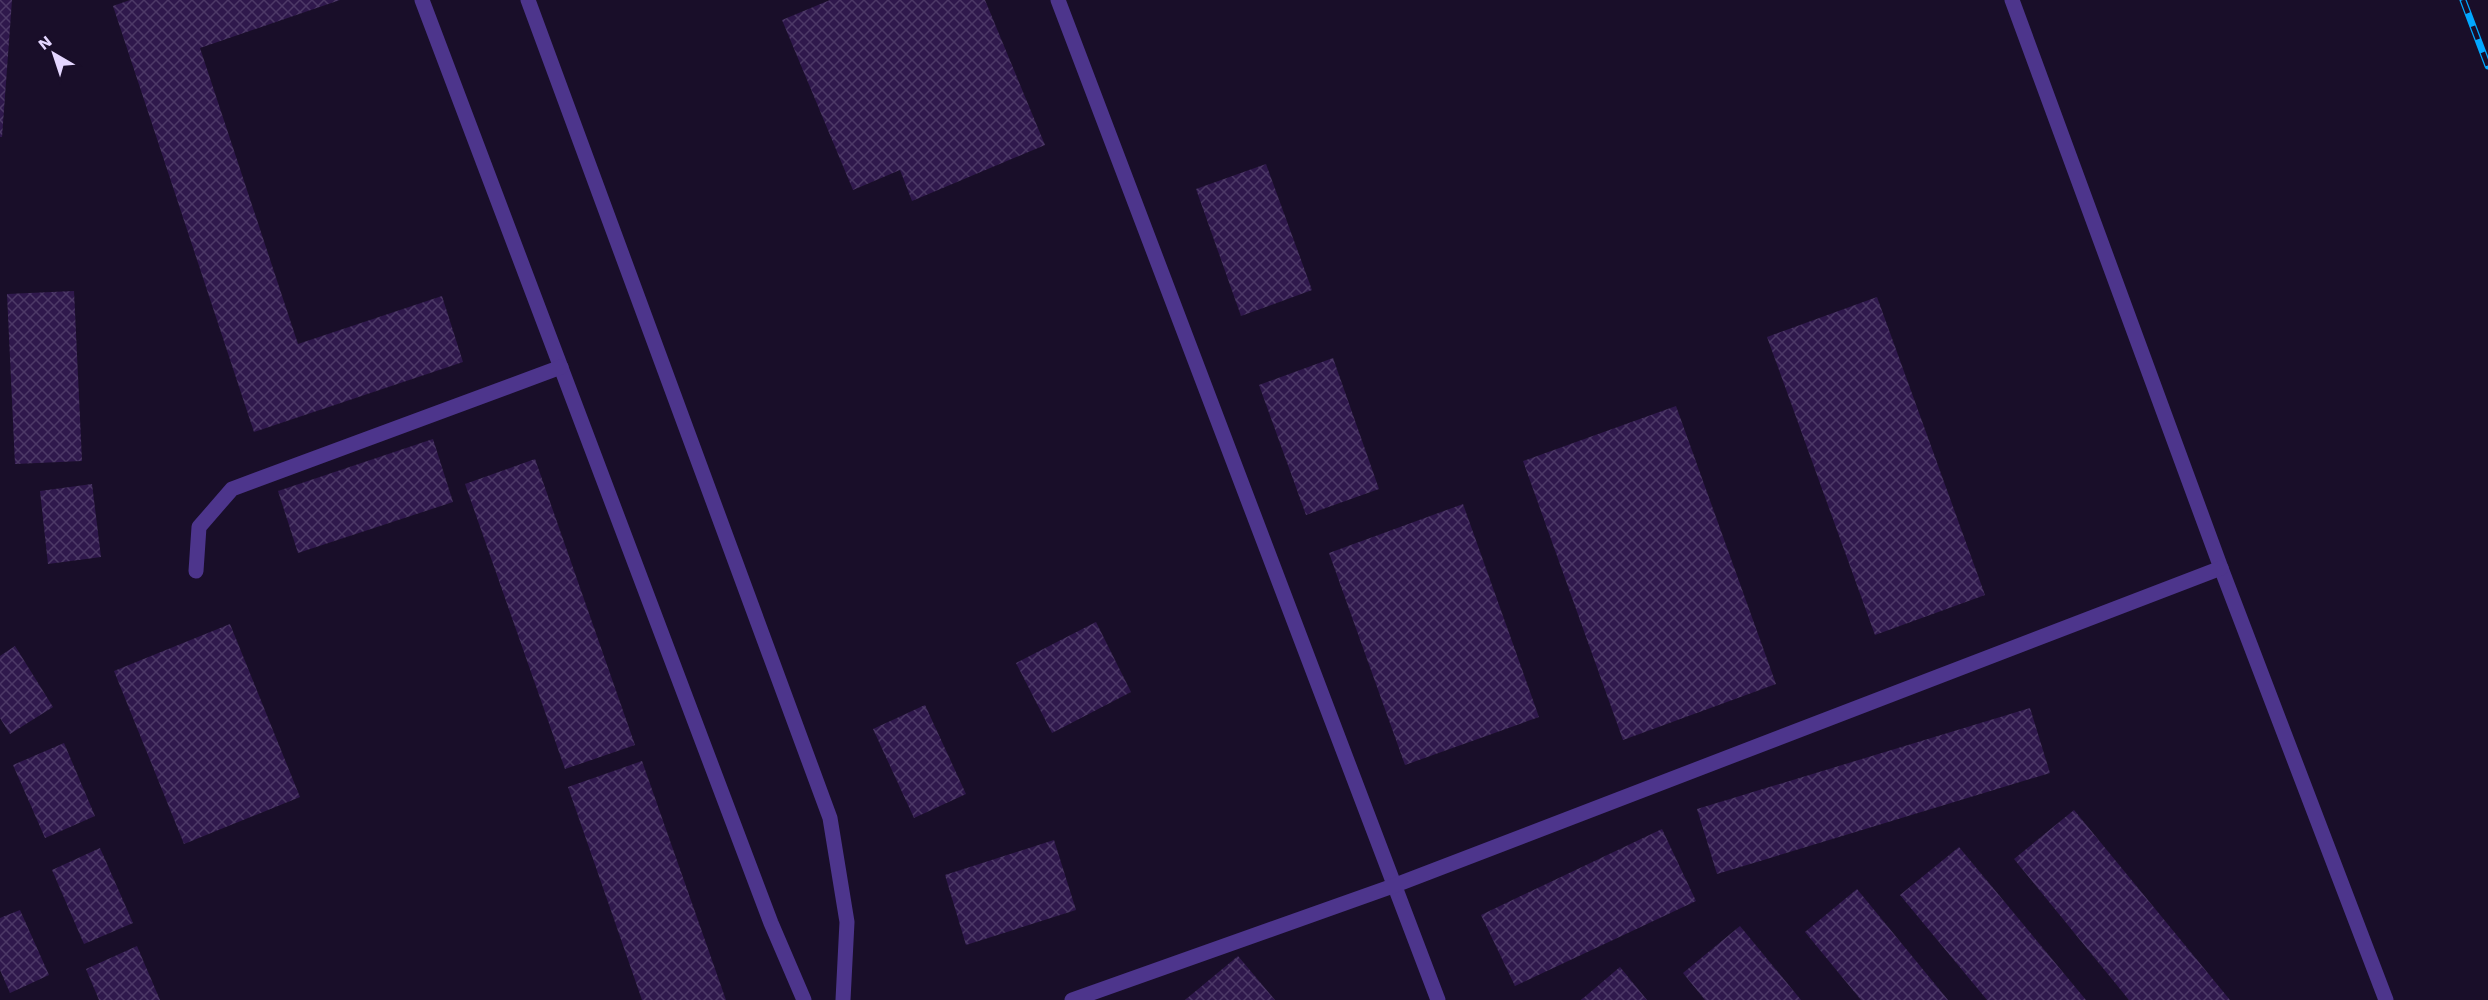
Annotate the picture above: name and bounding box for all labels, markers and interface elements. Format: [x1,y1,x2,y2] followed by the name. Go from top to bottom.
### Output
[24,24,84,84] north arrow
[34,32,55,54] text: N

